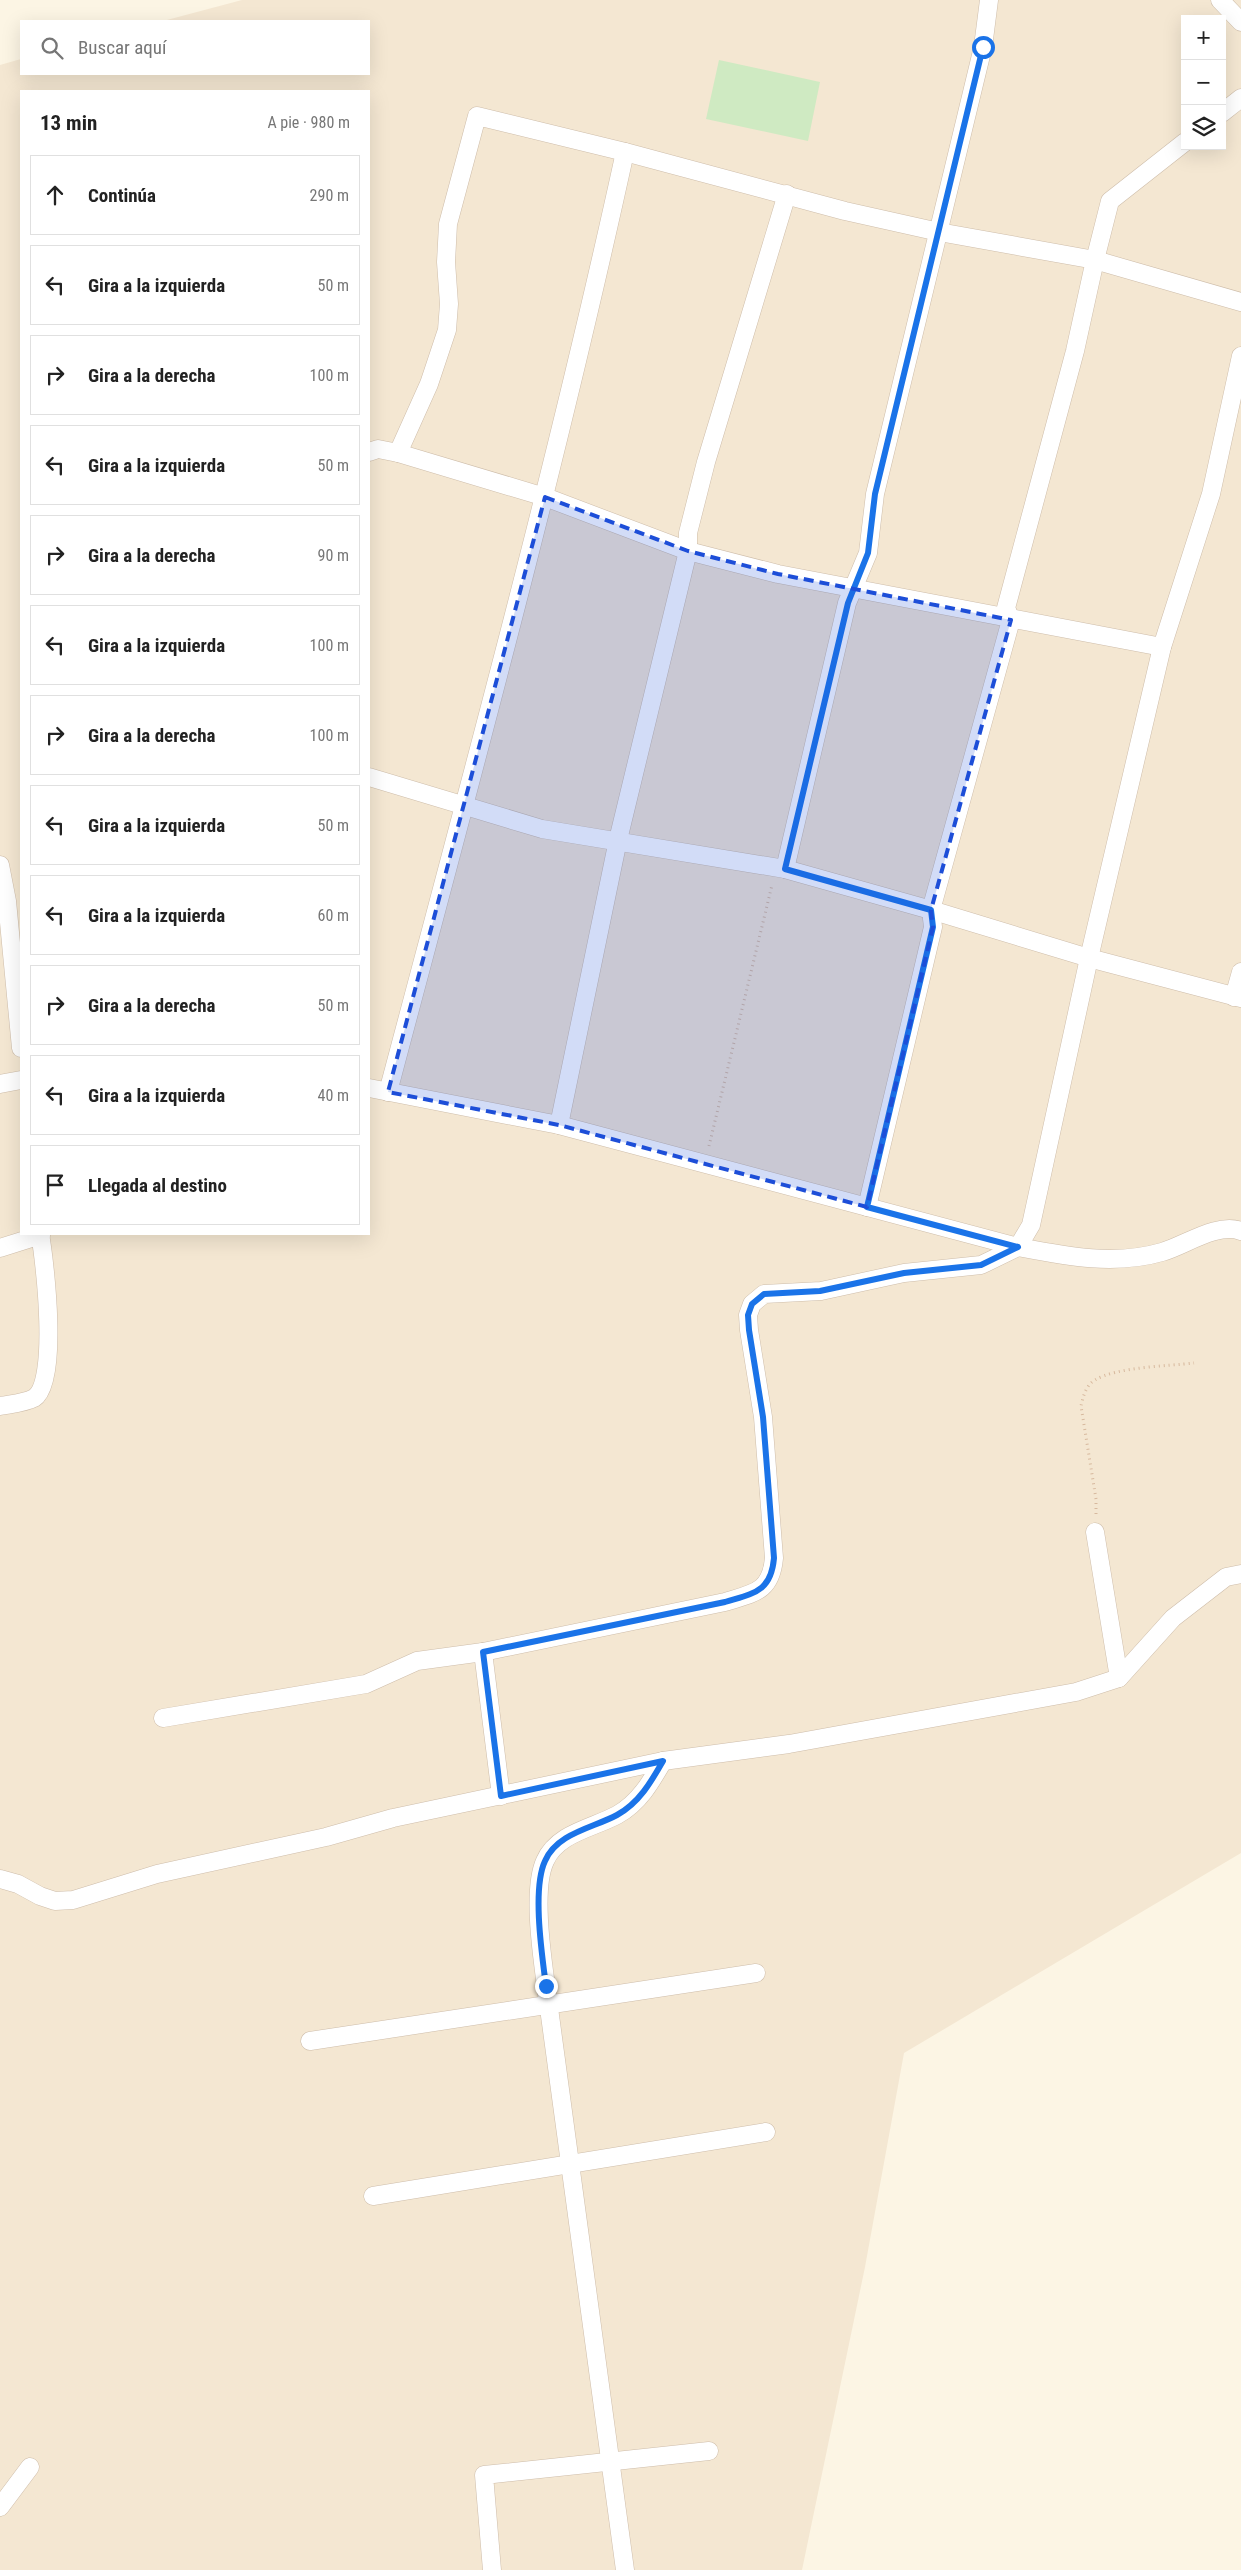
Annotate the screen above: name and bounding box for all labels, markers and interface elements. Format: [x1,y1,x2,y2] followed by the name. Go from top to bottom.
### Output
[1181,15,1226,150] map controls
[1181,15,1226,60] button: +
[20,20,370,75] search box
[38,34,66,62] icon: search
[78,36,167,59] text: Buscar aquí
[972,36,995,59] route start
[1181,60,1226,105] button: −
[1181,105,1226,150] button: layers
[40,111,97,135] text: 13 min
[267,113,350,132] text: A pie · 980 m
[41,181,69,209] icon: ahead
[88,184,156,207] text: Continúa
[310,186,349,205] text: 290 m
[41,271,69,299] icon: left
[88,274,225,297] text: Gira a la izquierda
[317,276,349,295] text: 50 m
[41,361,69,389] icon: right
[88,364,215,387] text: Gira a la derecha
[310,366,349,385] text: 100 m
[41,451,69,479] icon: left
[88,454,225,477] text: Gira a la izquierda
[317,456,349,475] text: 50 m
[41,541,69,569] icon: right
[88,544,215,567] text: Gira a la derecha
[317,546,349,565] text: 90 m
[41,631,69,659] icon: left
[88,634,225,657] text: Gira a la izquierda
[310,636,349,655] text: 100 m
[41,721,69,749] icon: right
[88,724,215,747] text: Gira a la derecha
[310,726,349,745] text: 100 m
[41,811,69,839] icon: left
[88,814,225,837] text: Gira a la izquierda
[317,816,349,835] text: 50 m
[41,901,69,929] icon: left
[88,904,225,927] text: Gira a la izquierda
[317,906,349,925] text: 60 m
[41,991,69,1019] icon: right
[88,994,215,1017] text: Gira a la derecha
[317,996,349,1015] text: 50 m
[41,1081,69,1109] icon: left
[88,1084,225,1107] text: Gira a la izquierda
[317,1086,349,1105] text: 40 m
[41,1171,69,1199] icon: arrive
[88,1174,227,1197] text: Llegada al destino
[535,1975,558,1998] route end

